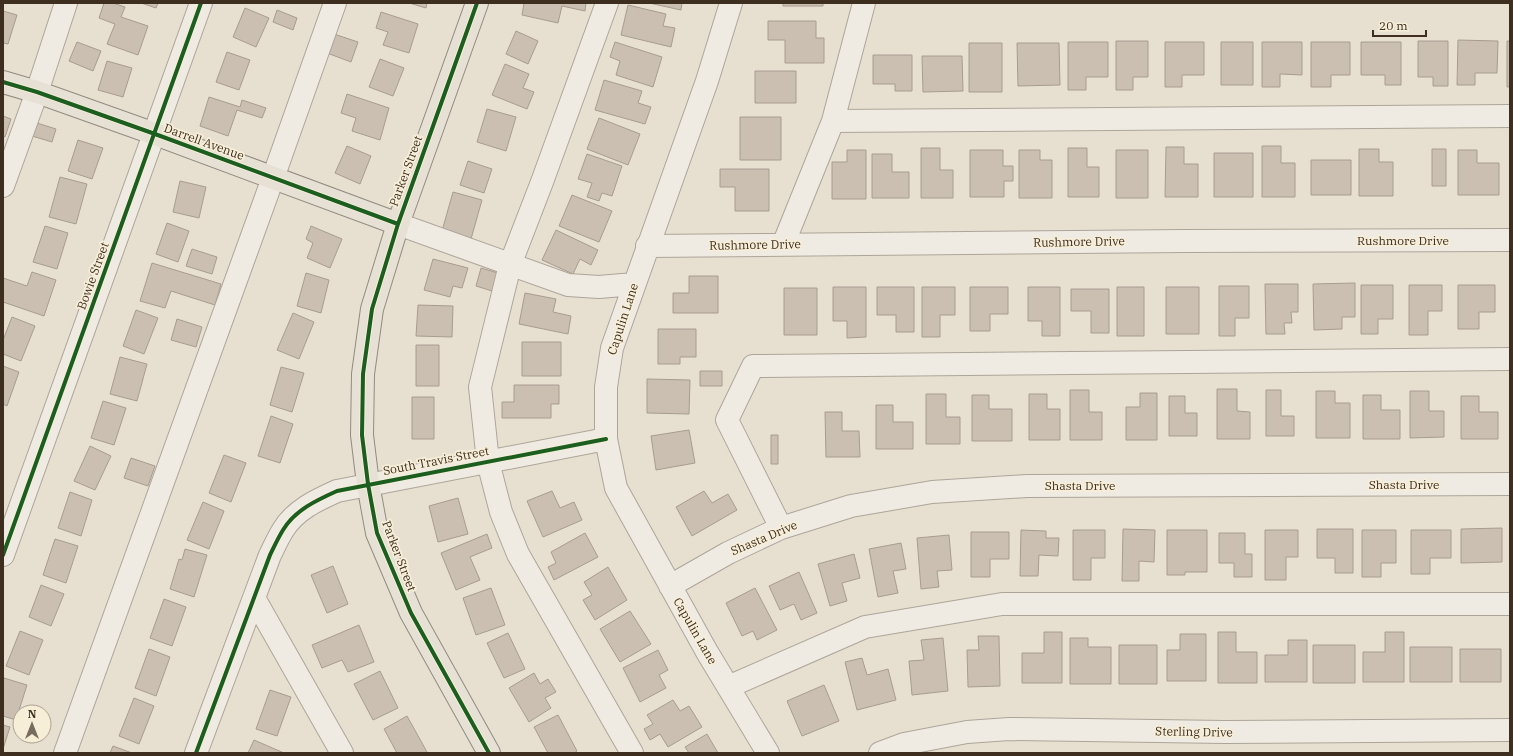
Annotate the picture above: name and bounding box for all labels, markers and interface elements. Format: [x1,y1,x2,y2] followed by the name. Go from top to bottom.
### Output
[1373,12,1426,38] scale bar
[1379,18,1408,33] text: 20 m
[162,120,246,163] street label: Darrell Avenue
[386,133,425,208] street label: Parker Street
[1033,233,1125,250] street label: Rushmore Drive
[1357,233,1449,248] street label: Rushmore Drive
[709,236,801,253] street label: Rushmore Drive
[73,240,112,312] street label: Bowie Street
[604,281,641,357] street label: Capulin Lane
[382,443,490,478] street label: South Travis Street
[1369,477,1439,492] street label: Shasta Drive
[1045,478,1115,493] street label: Shasta Drive
[728,517,799,558] street label: Shasta Drive
[379,518,420,593] street label: Parker Street
[670,595,721,667] street label: Capulin Lane
[12,704,52,744] north arrow
[28,707,37,721] text: N
[1155,723,1233,740] street label: Sterling Drive

